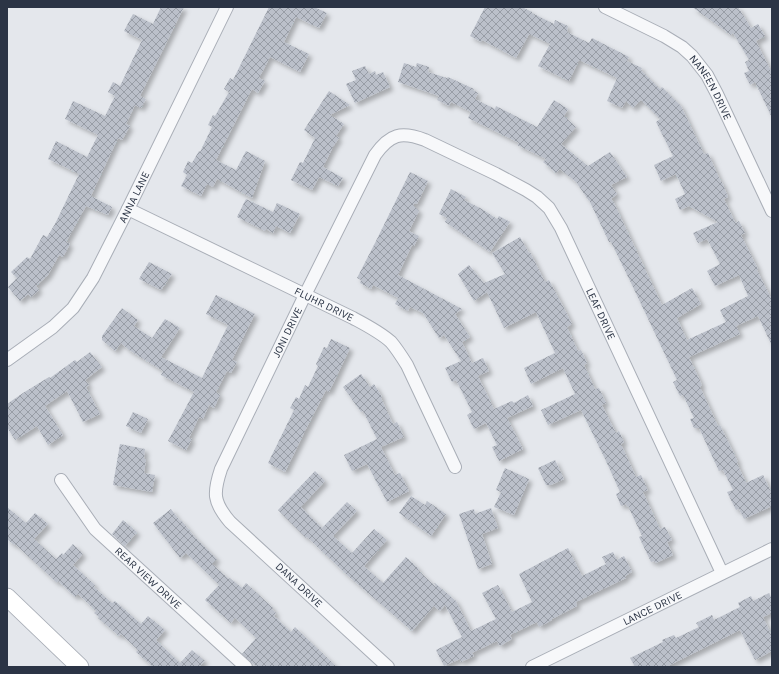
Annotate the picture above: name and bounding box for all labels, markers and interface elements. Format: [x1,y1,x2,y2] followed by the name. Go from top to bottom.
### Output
[687,52,735,122] street label: NANEEN DRIVE
[116,169,152,225] street label: ANNA LANE
[292,284,356,324] street label: FLUHR DRIVE
[583,286,619,342] street label: LEAF DRIVE
[269,305,305,359] street label: JONI DRIVE
[112,544,185,612] street label: REAR VIEW DRIVE
[273,560,325,610] street label: DANA DRIVE
[621,588,684,628] street label: LANCE DRIVE

